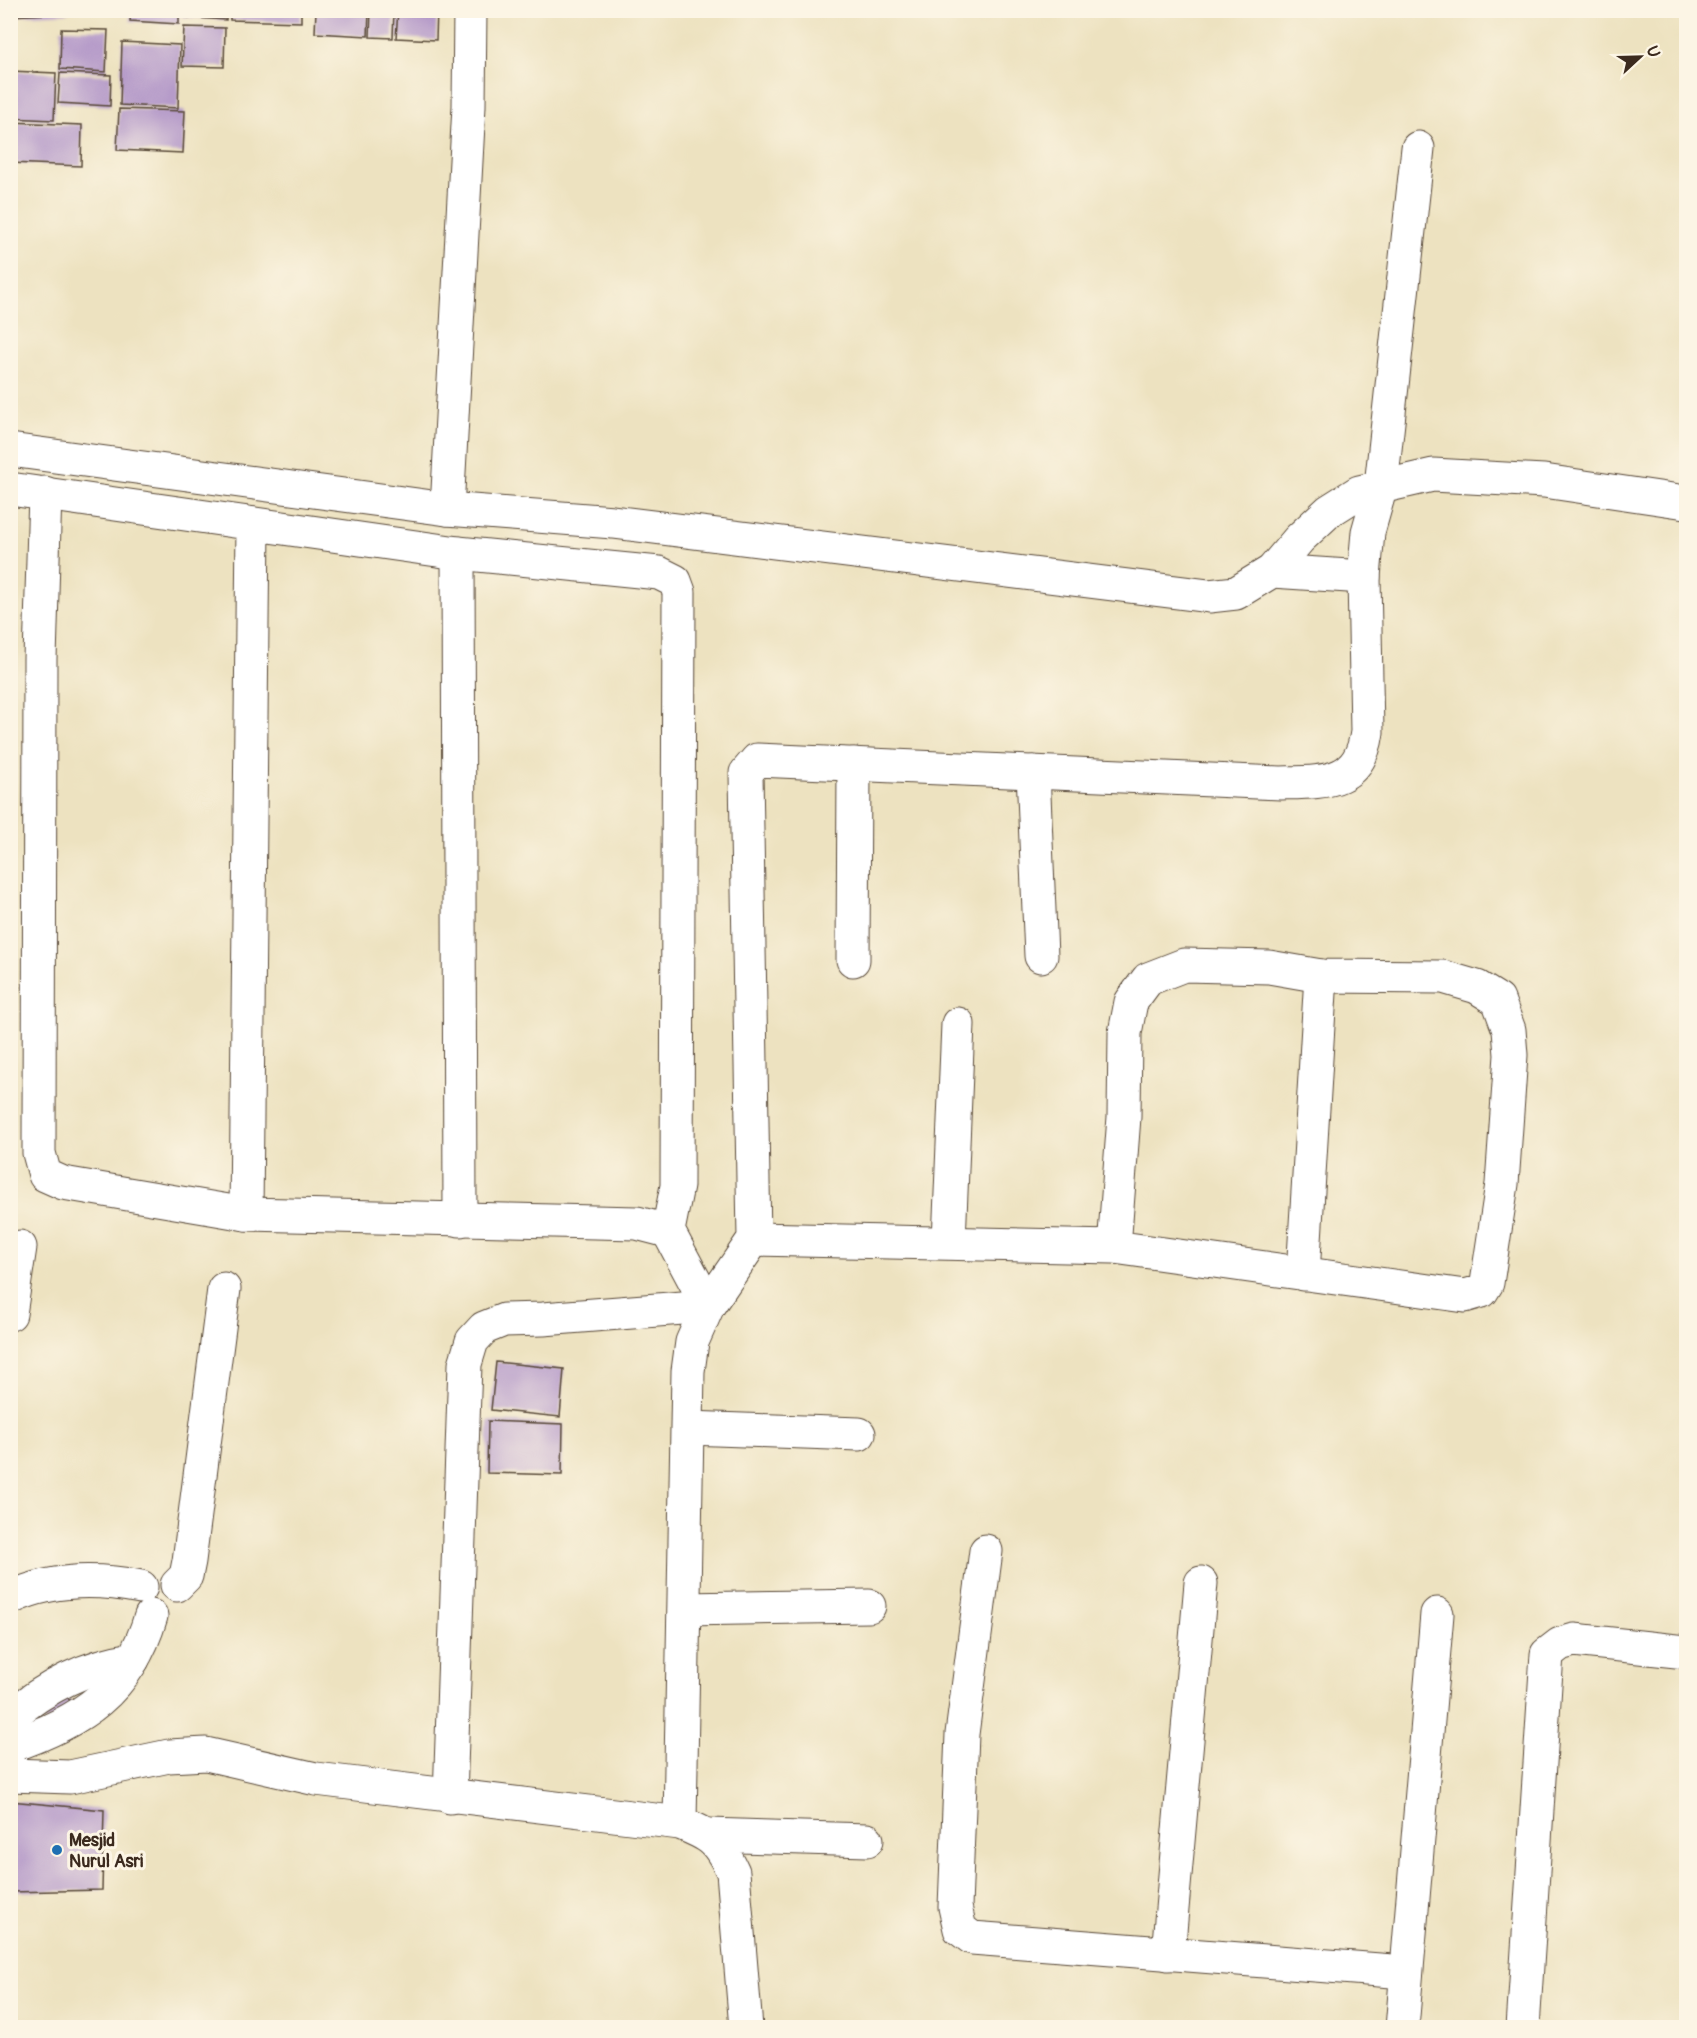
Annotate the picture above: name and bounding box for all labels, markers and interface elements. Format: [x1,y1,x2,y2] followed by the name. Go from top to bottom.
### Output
[1610,27,1670,87] north arrow
[1642,43,1664,61] text: U
[69,1829,143,1873] place label: Mesjid Nurul Asri
[50,1843,64,1857] marker: Mesjid Nurul Asri

